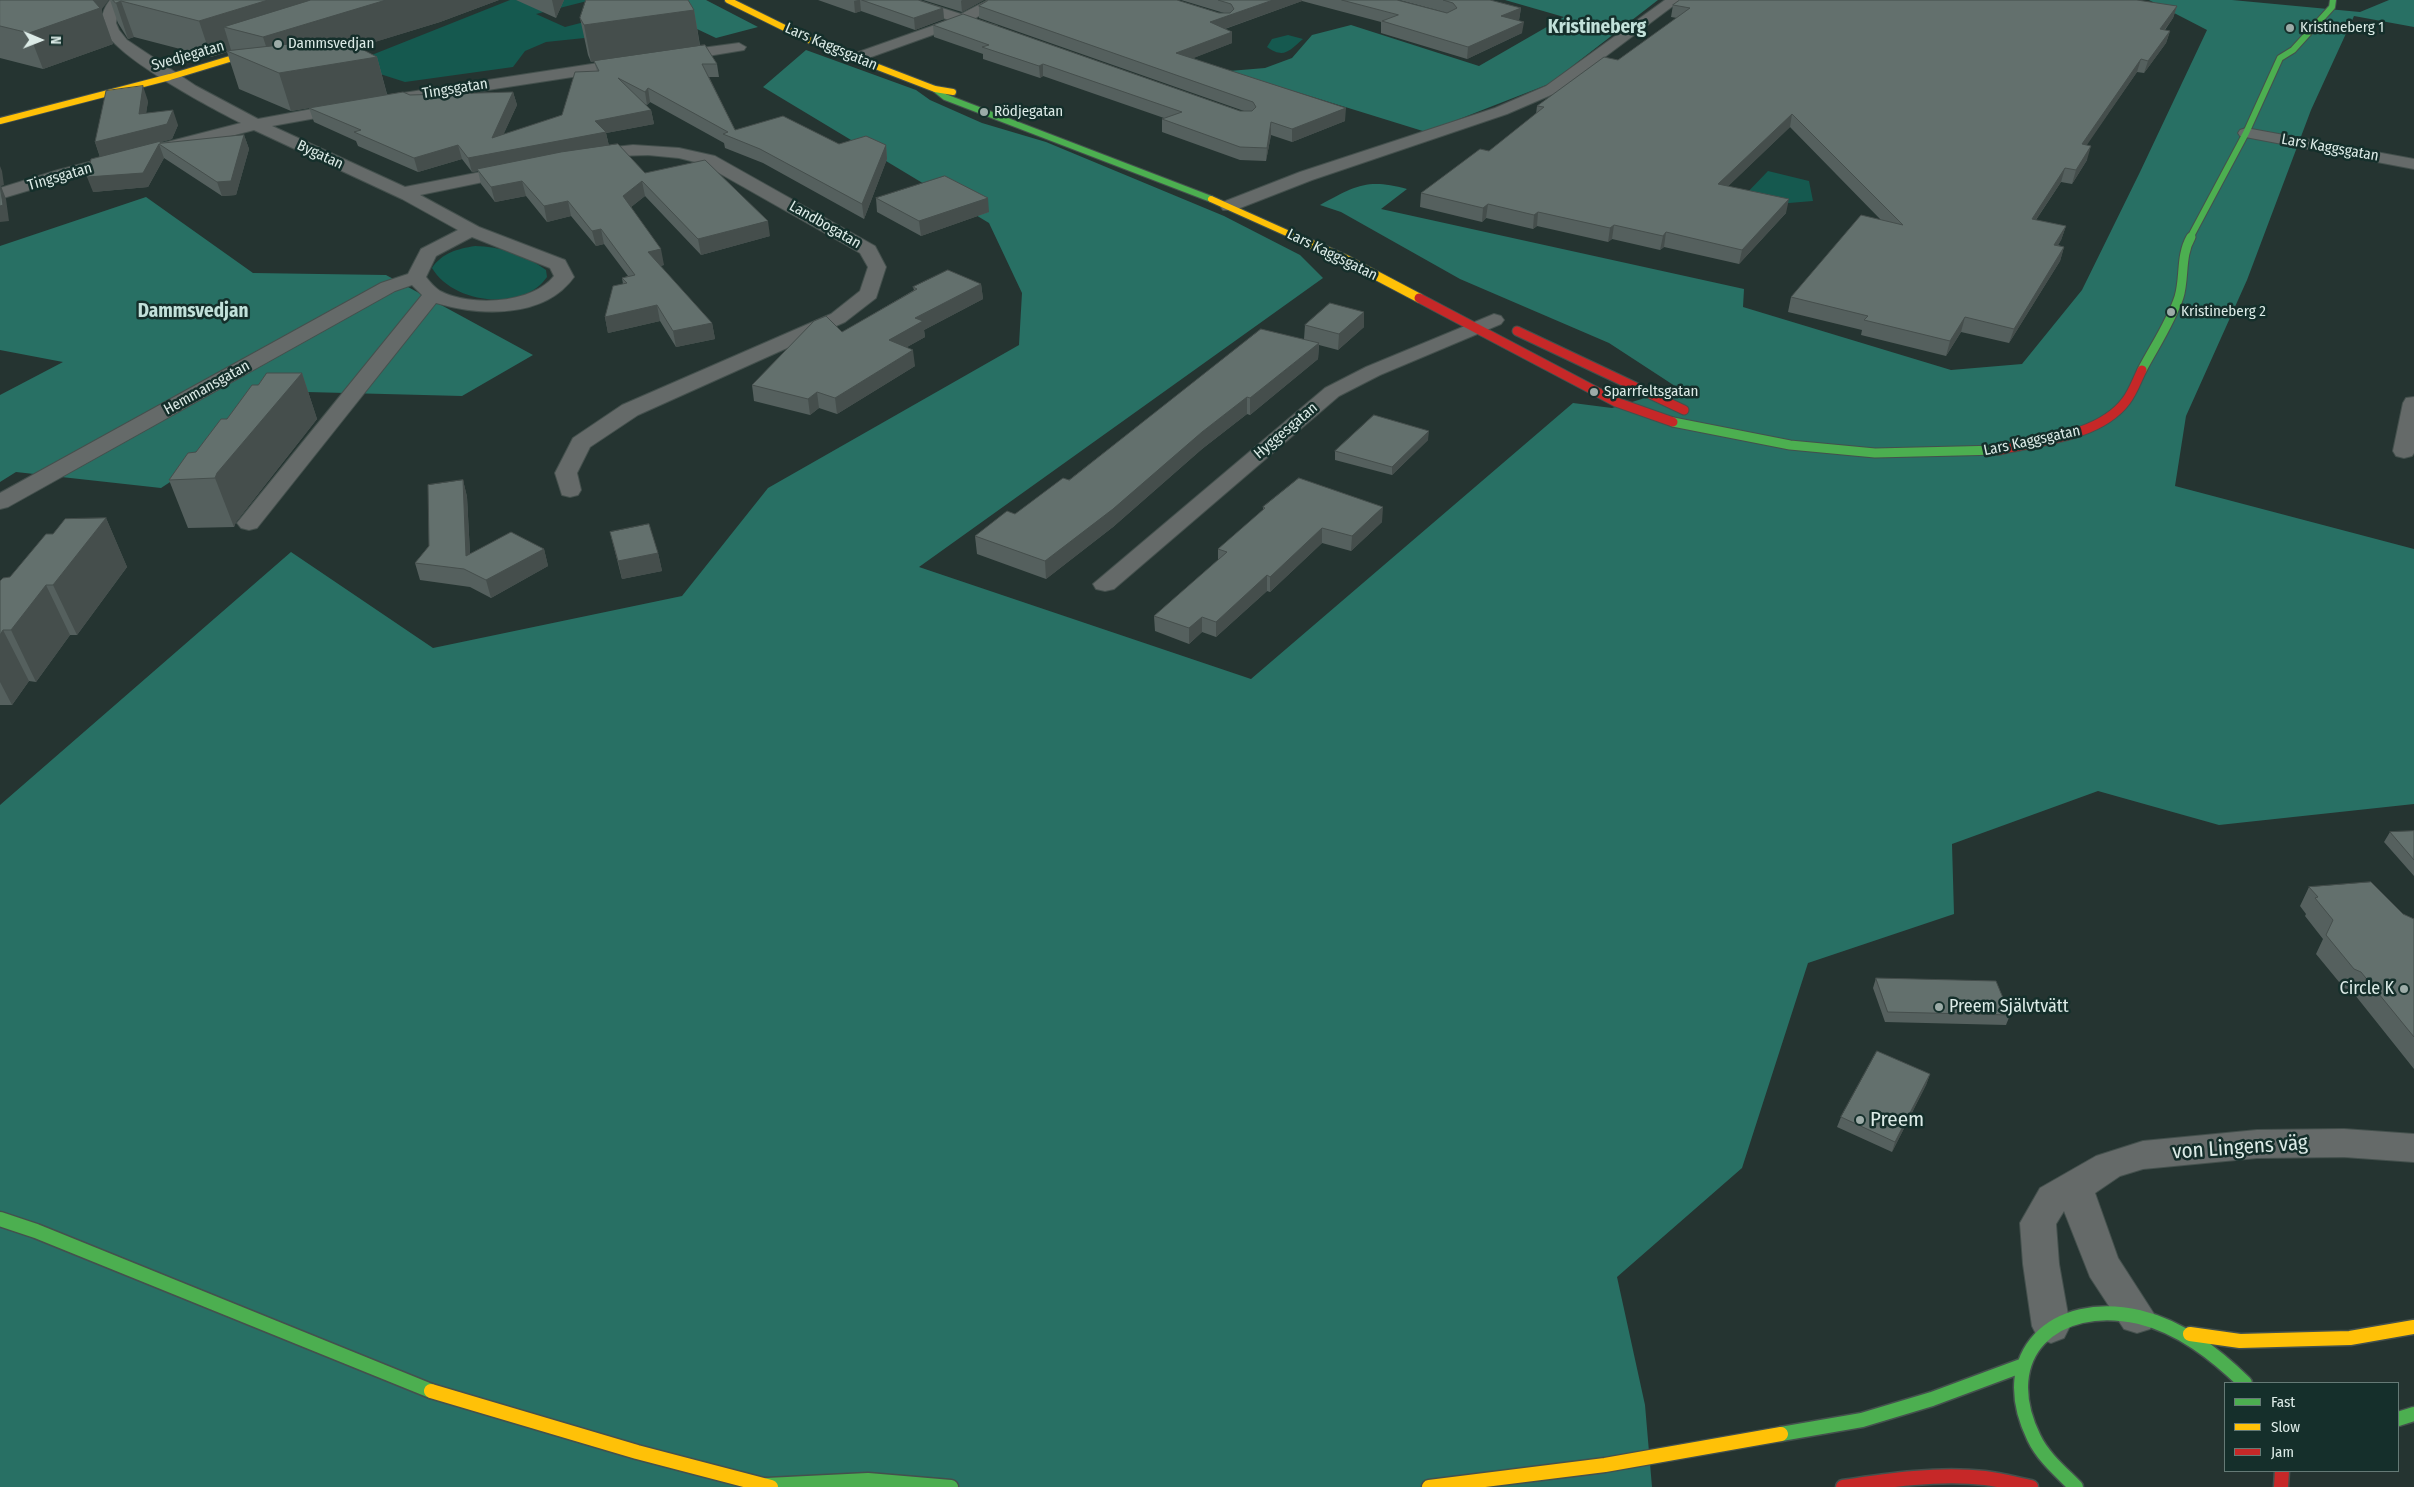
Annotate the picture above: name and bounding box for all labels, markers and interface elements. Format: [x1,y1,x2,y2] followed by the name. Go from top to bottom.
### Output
[15,15,65,65] north arrow
[1548,17,1646,39] district label: Kristineberg
[782,19,880,75] street label: Lars Kaggsgatan
[2300,19,2384,37] place label: Kristineberg 1
[2284,22,2296,34] marker: Kristineberg 1
[288,35,374,53] place label: Dammsvedjan
[47,36,64,45] text: N
[150,37,226,75] street label: Svedjegatan
[272,38,284,50] marker: Dammsvedjan
[421,75,489,103] street label: Tingsgatan
[994,103,1063,121] place label: Rödjegatan
[978,106,990,118] marker: Rödjegatan
[2280,131,2380,165] street label: Lars Kaggsgatan
[294,136,346,174] street label: Bygatan
[26,159,94,195] street label: Tingsgatan
[786,197,864,253] street label: Landbogatan
[1284,225,1380,285] street label: Lars Kaggsgatan
[138,301,248,323] district label: Dammsvedjan
[2181,303,2266,321] place label: Kristineberg 2
[2165,306,2177,318] marker: Kristineberg 2
[161,357,253,419] street label: Hemmansgatan
[1604,383,1698,401] place label: Sparrfeltsgatan
[1588,386,1600,398] marker: Sparrfeltsgatan
[1250,399,1322,463] street label: Hyggesgatan
[1982,422,2082,460] street label: Lars Kaggsgatan
[2340,978,2394,1000] place label: Circle K
[2398,983,2410,995] marker: Circle K
[1949,996,2069,1018] place label: Preem Självtvätt
[1933,1001,1945,1013] marker: Preem Självtvätt
[1870,1107,1924,1133] place label: Preem
[1854,1114,1866,1126] marker: Preem
[2171,1131,2309,1165] street label: von Lingens väg
[2224,1382,2399,1472] legend
[2271,1393,2295,1411] text: Fast
[2271,1418,2300,1436] text: Slow
[2271,1443,2294,1461] text: Jam

